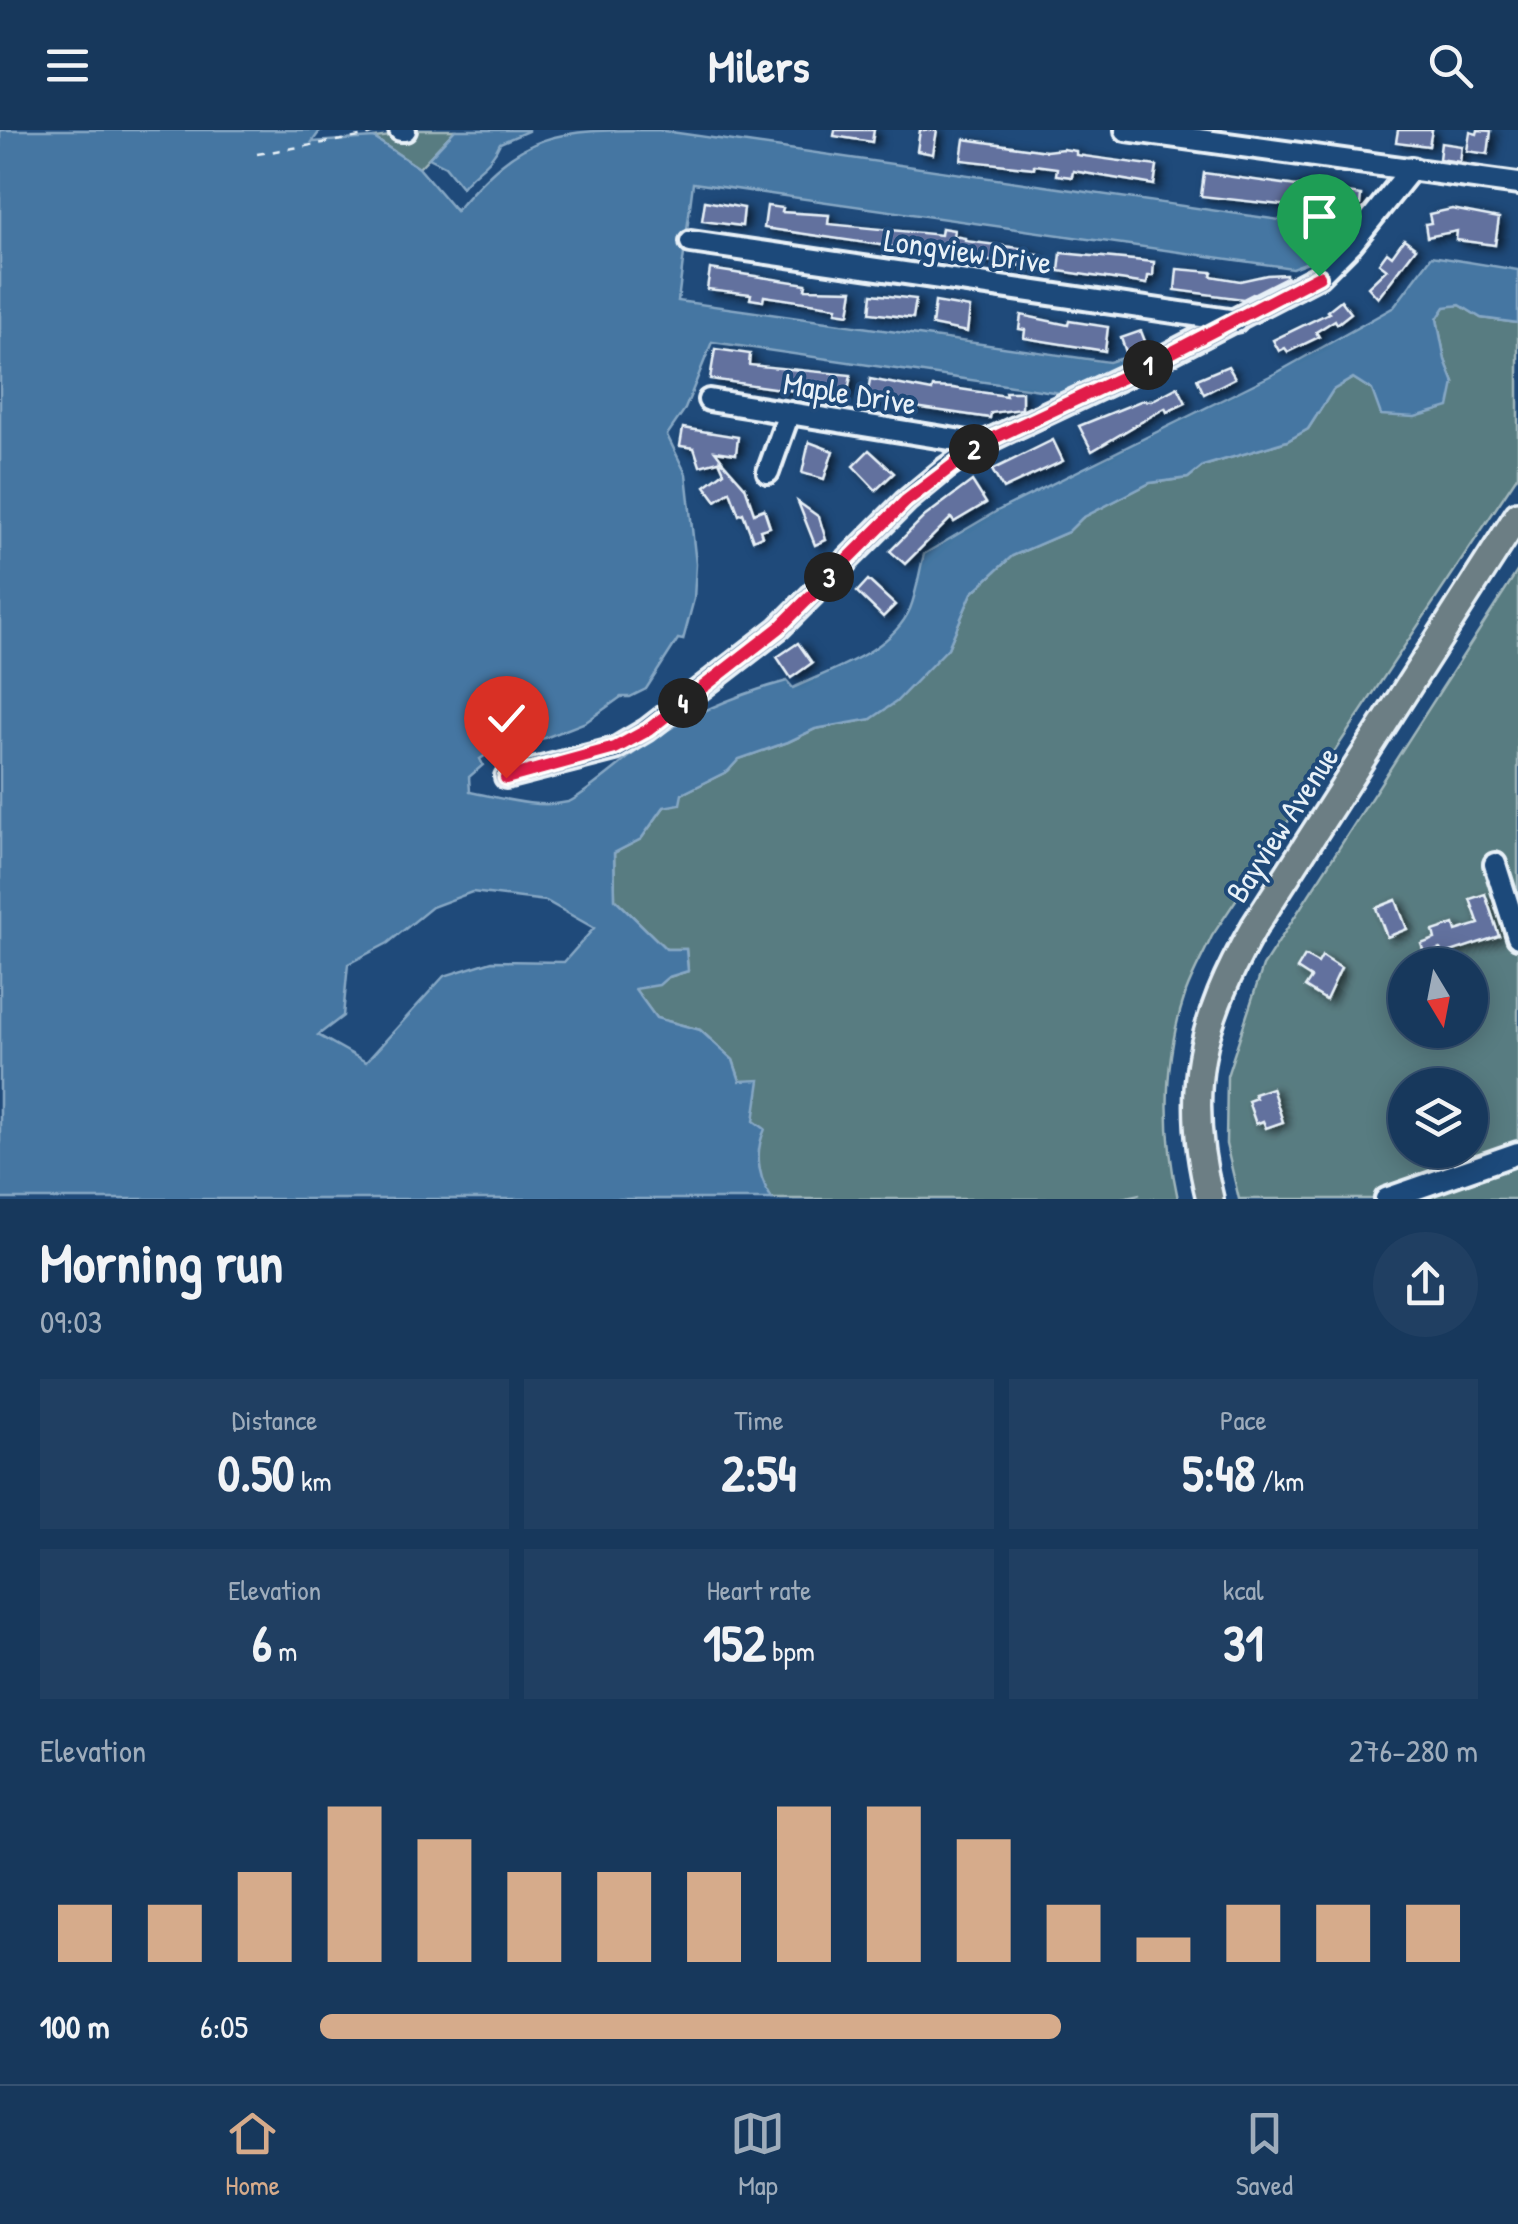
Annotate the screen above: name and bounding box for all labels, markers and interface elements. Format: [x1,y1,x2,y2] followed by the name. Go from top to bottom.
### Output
[708,35,810,96] text: Milers
[40,38,95,93] icon: menu
[1423,38,1478,93] icon: search
[1277,174,1362,277] pin
[1292,189,1347,244] icon: arrive
[882,218,1055,284] street label: Longview Drive
[1123,340,1173,390] pin: 1
[1143,346,1153,384] text: 1
[780,361,920,425] street label: Maple Drive
[949,424,999,474] pin: 2
[967,430,981,468] text: 2
[804,552,854,602] pin: 3
[823,558,835,596] text: 3
[464,676,549,779] pin
[658,678,708,728] pin: 4
[678,684,688,722] text: 4
[479,691,534,746] icon: check
[1215,737,1349,910] street label: Bayview Avenue
[1388,948,1488,1048] north arrow
[1388,948,1488,1168] map controls
[1388,1068,1488,1168] button: layers
[40,1225,283,1299] text: Morning run
[1373,1232,1478,1337] button: share
[40,1300,102,1343] text: 09:03
[232,1401,317,1439] text: Distance
[734,1401,784,1439] text: Time
[1220,1401,1267,1439] text: Pace
[218,1439,294,1507] text: 0.50
[722,1439,796,1507] text: 2:54
[1182,1439,1255,1507] text: 5:48
[294,1462,332,1500] text: km
[1255,1462,1304,1500] text: /km
[228,1571,321,1609] text: Elevation
[707,1571,811,1609] text: Heart rate
[1223,1571,1264,1609] text: kcal
[252,1609,272,1677] text: 6
[703,1609,766,1677] text: 152
[1223,1609,1264,1677] text: 31
[272,1632,297,1670] text: m
[766,1632,815,1670] text: bpm
[40,1729,146,1772] text: Elevation
[1349,1729,1478,1772] text: 276–280 m
[40,2005,109,2048] text: 100 m
[200,2005,248,2048] text: 6:05
[225,2106,280,2204] tab: Home
[730,2106,785,2204] tab: Map
[1236,2106,1293,2204] tab: Saved

